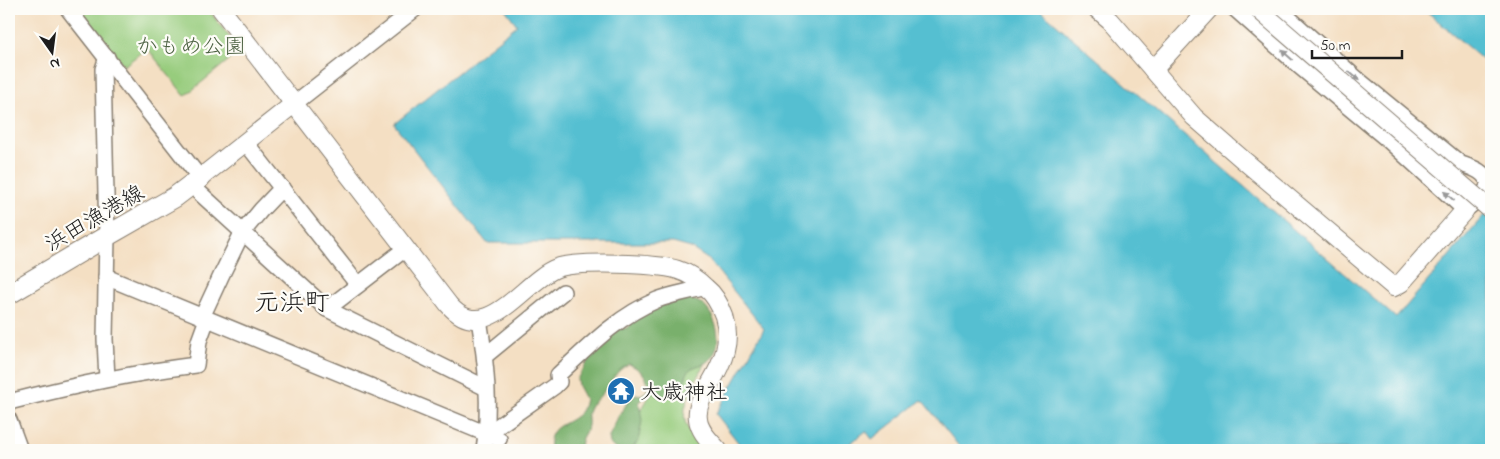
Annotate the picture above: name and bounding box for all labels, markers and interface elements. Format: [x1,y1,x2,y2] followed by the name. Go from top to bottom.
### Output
[28,28,78,78] north arrow
[1312,28,1402,60] scale bar
[136,32,246,64] park label: かもめ公園
[1320,35,1351,57] text: 50 m
[1281,49,1293,61] one-way arrow
[48,52,62,74] text: N
[1348,71,1361,82] one-way arrow
[40,178,151,261] street label: 浜田漁港線
[1444,190,1456,202] one-way arrow
[254,286,330,322] district label: 元浜町
[606,376,636,406] temple icon: 大歳神社
[640,378,728,410] place label: 大歳神社

